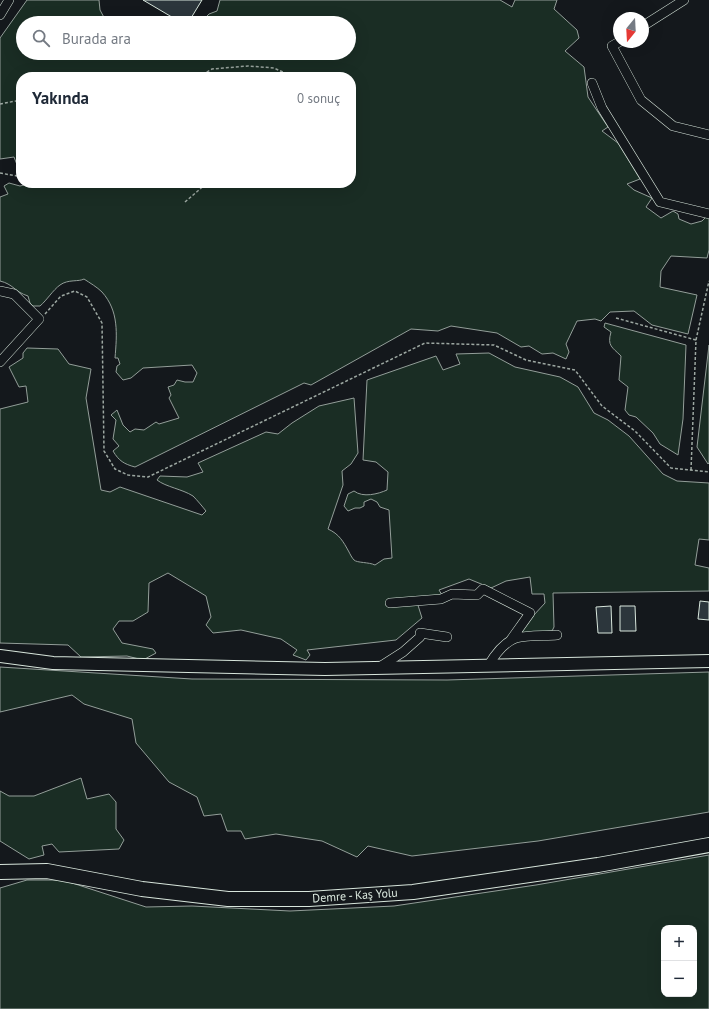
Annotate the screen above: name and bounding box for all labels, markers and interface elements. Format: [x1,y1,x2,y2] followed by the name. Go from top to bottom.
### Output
[613,12,649,48] north arrow
[16,16,356,60] search box
[30,27,52,49] icon: search
[62,29,131,48] text: Burada ara
[32,87,89,109] text: Yakında
[297,90,340,107] text: 0 sonuç
[312,885,398,905] street label: Demre - Kaş Yolu
[661,925,697,997] map controls
[661,925,697,961] button: +
[661,961,697,997] button: −

